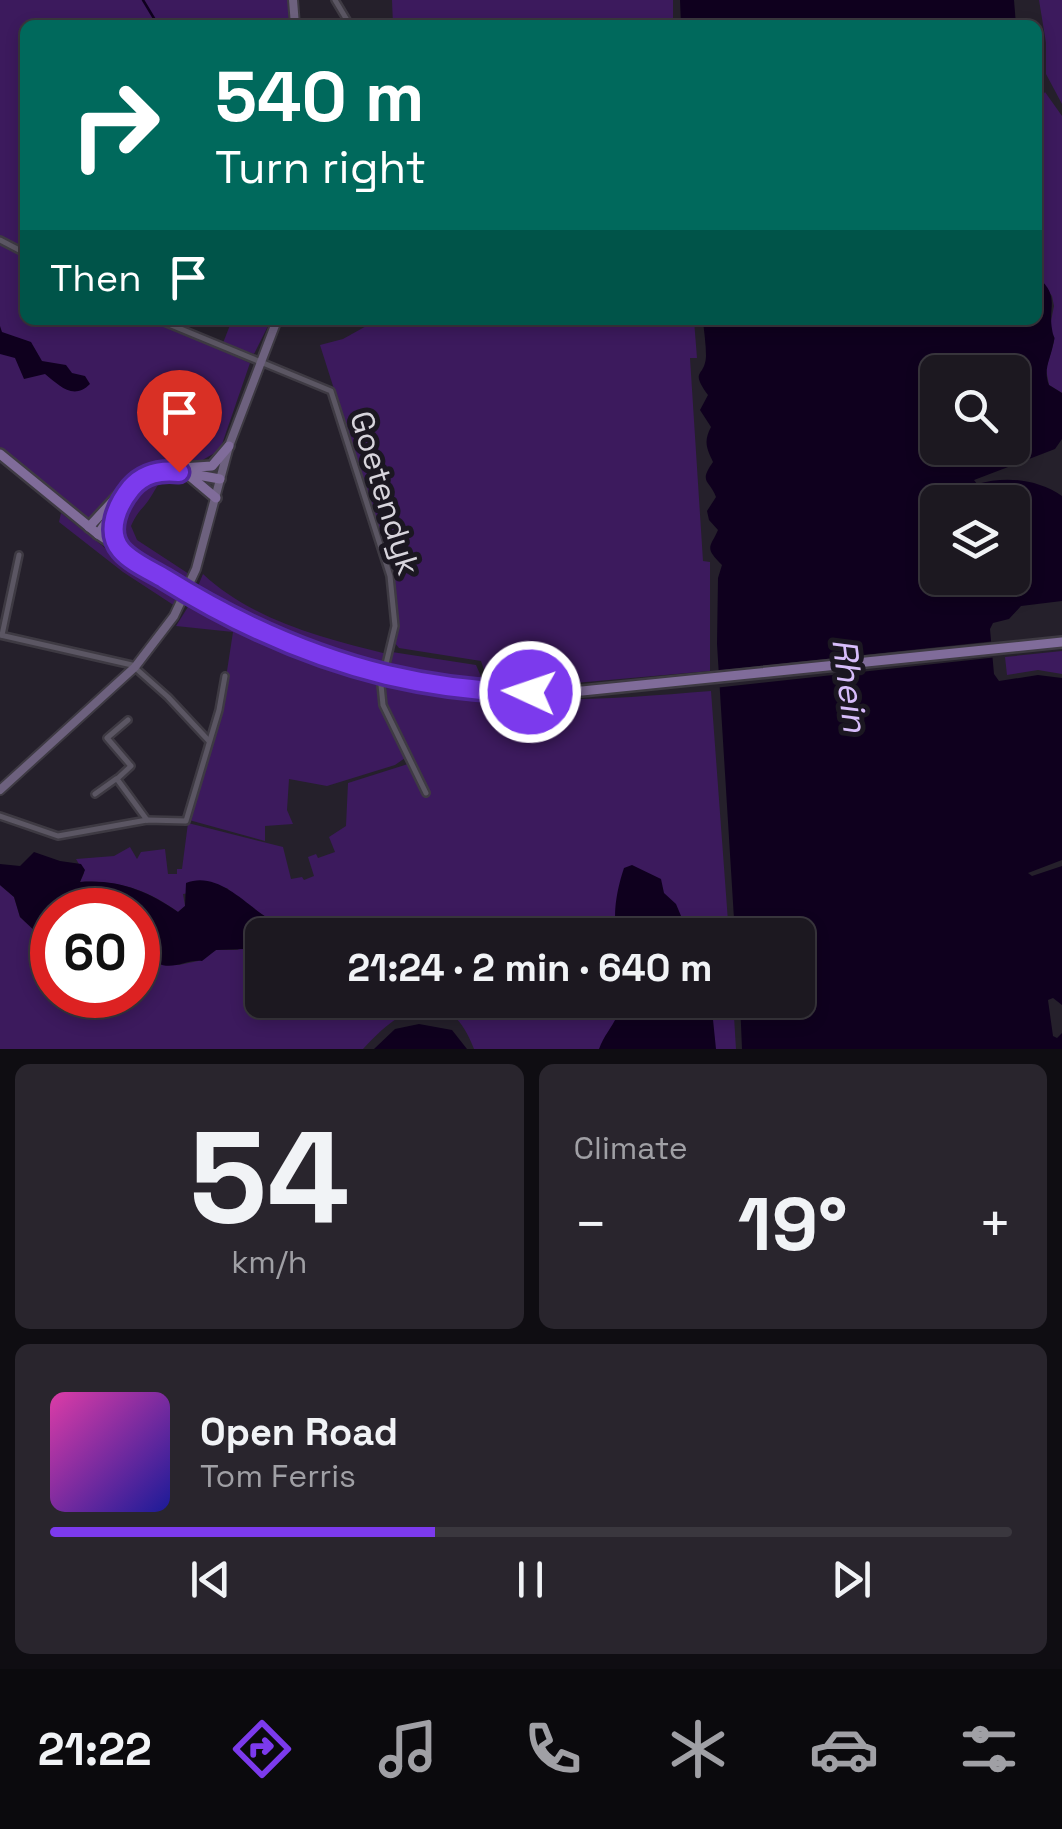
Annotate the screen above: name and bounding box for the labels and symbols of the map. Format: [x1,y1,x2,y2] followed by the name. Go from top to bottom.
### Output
[137,370,222,473] pin
[341,406,429,580] street label: Goetendyk
[822,636,878,735] water label: Rhein
[478,640,582,744] position arrow
[30,888,160,1018] speed limit sign: 60

